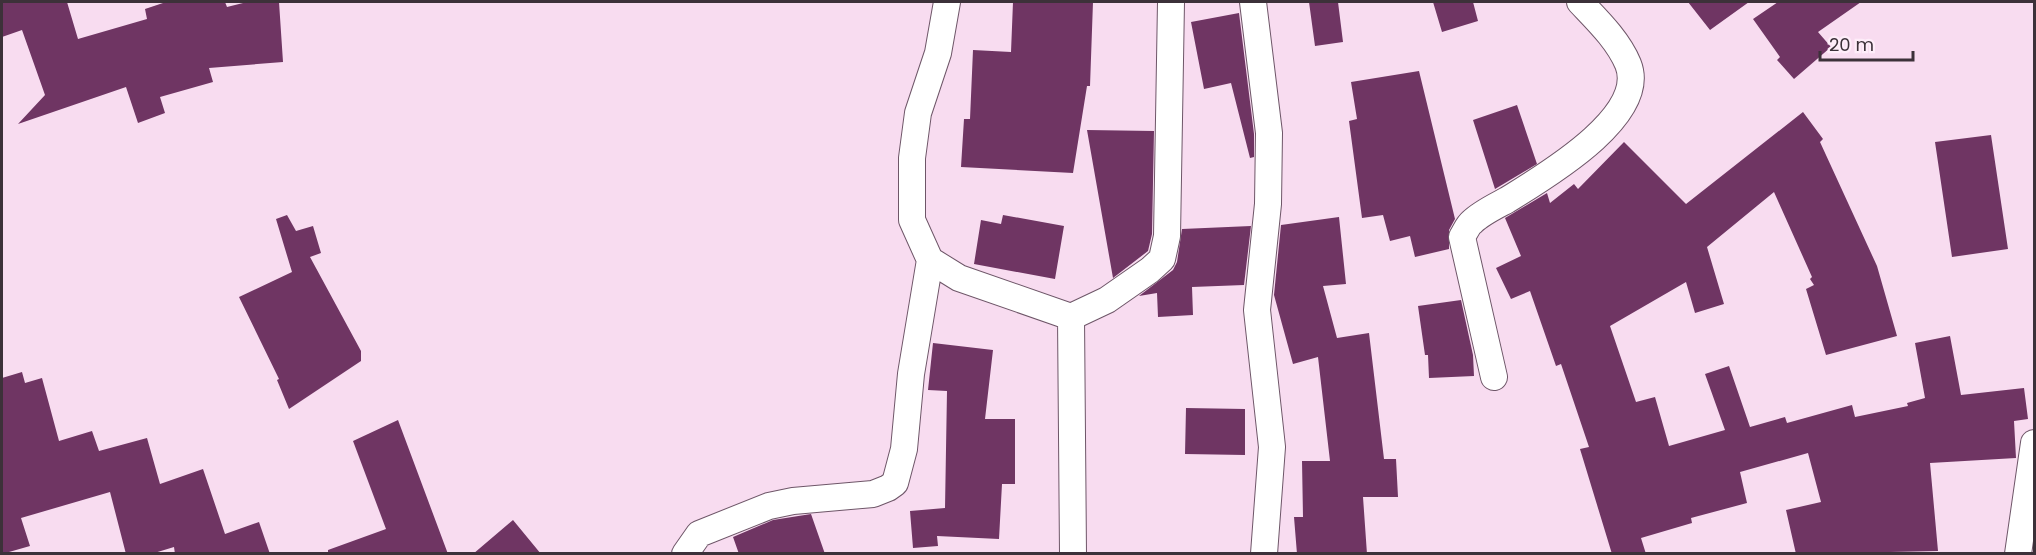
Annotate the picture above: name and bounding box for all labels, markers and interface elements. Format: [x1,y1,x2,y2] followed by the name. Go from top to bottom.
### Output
[1820,24,1913,62] scale bar
[1829,32,1874,57] text: 20 m

